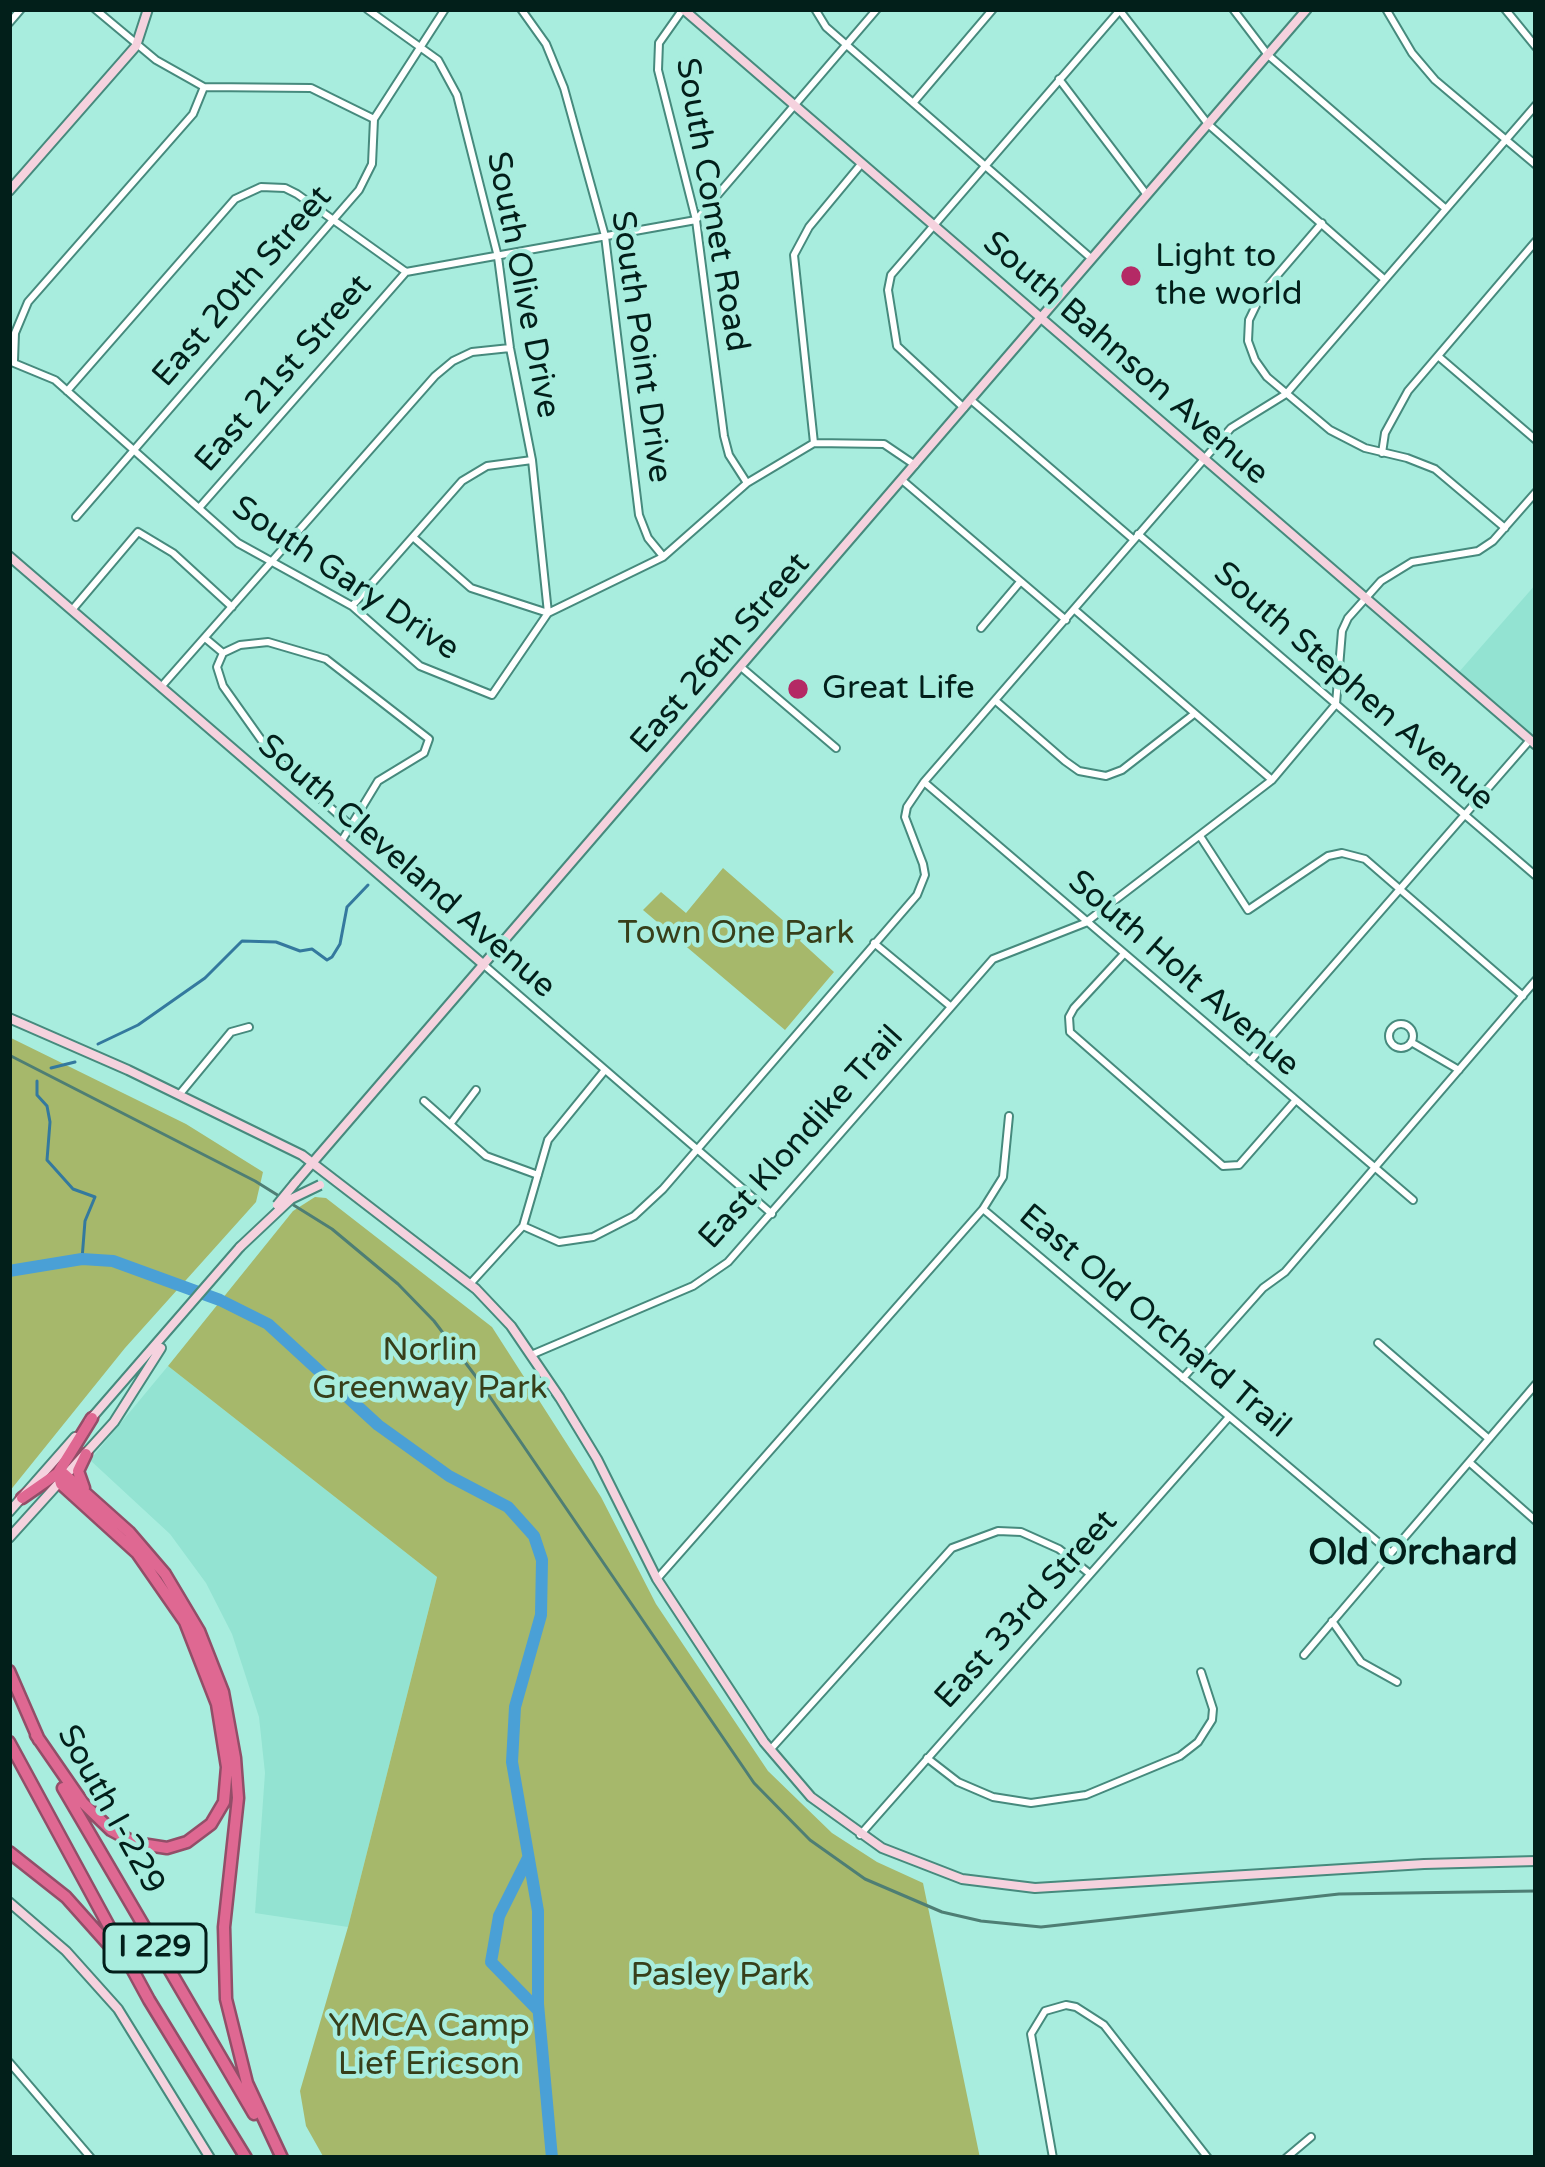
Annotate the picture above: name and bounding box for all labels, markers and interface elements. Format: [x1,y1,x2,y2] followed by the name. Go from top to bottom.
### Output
[666,55,756,355] street label: South Comet Road
[477,148,567,422] street label: South Olive Drive
[145,178,341,396] street label: East 20th Street
[601,209,679,485] street label: South Point Drive
[974,224,1276,494] street label: South Bahnson Avenue
[1155,237,1303,315] place label: Light to the world
[1118,263,1144,289] marker: Light to the world
[187,267,381,481] street label: East 21st Street
[224,488,466,670] street label: South Gary Drive
[623,545,819,763] street label: East 26th Street
[1205,554,1501,820] street label: South Stephen Avenue
[822,669,975,709] place label: Great Life
[785,676,811,702] marker: Great Life
[249,727,563,1007] street label: South Cleveland Avenue
[1059,863,1307,1085] street label: South Holt Avenue
[618,914,854,954] park label: Town One Park
[691,1018,913,1258] street label: East Klondike Trail
[1010,1197,1298,1447] street label: East Old Orchard Trail
[312,1331,548,1409] park label: Norlin Greenway Park
[927,1503,1127,1717] street label: East 33rd Street
[1308,1533,1518,1577] district label: Old Orchard
[47,1719,173,1901] street label: South I-229
[104,1924,206,1972] road number: I 229
[630,1956,810,1996] park label: Pasley Park
[328,2007,530,2085] park label: YMCA Camp Lief Ericson

